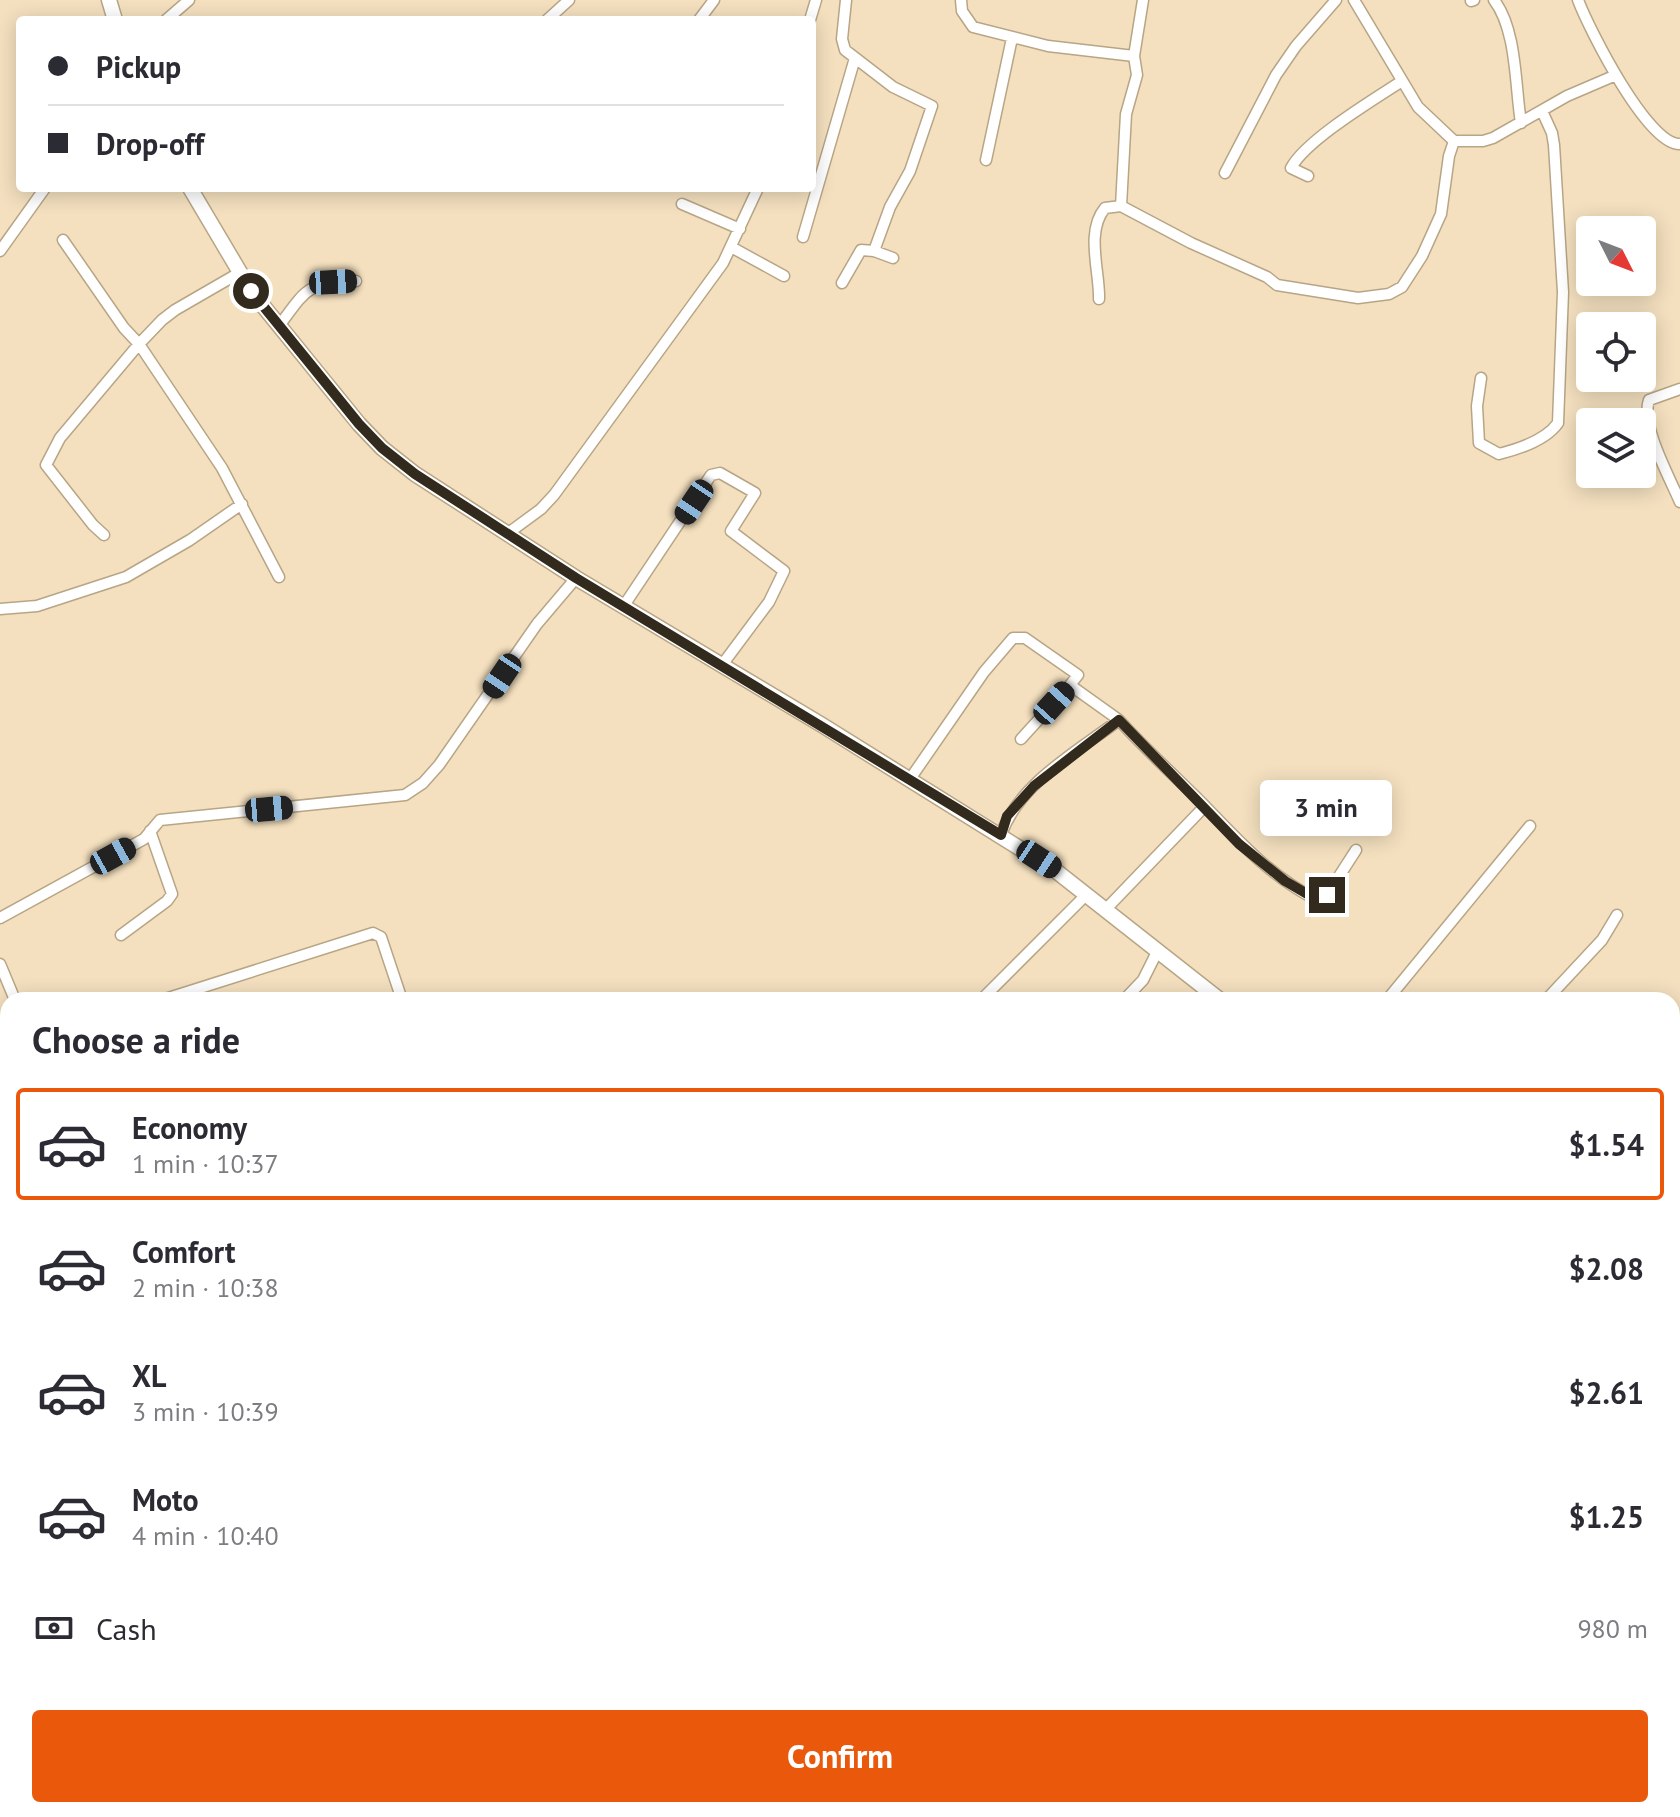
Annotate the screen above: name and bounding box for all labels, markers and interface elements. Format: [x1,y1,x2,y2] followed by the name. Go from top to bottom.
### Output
[96,47,181,86] text: Pickup
[96,124,204,163] text: Drop-off
[1576,216,1656,296] north arrow
[1576,216,1656,488] map controls
[308,269,358,295] car
[233,273,269,309] route start
[1576,312,1656,392] button: locate
[1576,408,1656,488] button: layers
[671,475,717,529] car
[479,649,525,703] car
[1029,677,1079,729] car
[1261,779,1393,835] callout: 3 min
[1294,791,1358,824] text: 3 min
[244,795,294,823] car
[86,834,140,878] car
[1012,836,1066,882] car
[1309,877,1345,913] route end
[32,1016,240,1063] text: Choose a ride
[36,1108,108,1180] icon: car
[132,1108,247,1147] text: Economy
[1569,1125,1644,1164] text: $1.54
[132,1147,279,1180] text: 1 min · 10:37
[36,1232,108,1304] icon: car
[132,1232,235,1271] text: Comfort
[1569,1249,1644,1288] text: $2.08
[132,1271,279,1304] text: 2 min · 10:38
[36,1356,108,1428] icon: car
[132,1356,166,1395] text: XL
[1569,1373,1644,1412] text: $2.61
[132,1395,279,1428] text: 3 min · 10:39
[36,1480,108,1552] icon: car
[132,1480,199,1519] text: Moto
[1569,1497,1644,1536] text: $1.25
[132,1519,279,1552] text: 4 min · 10:40
[32,1606,76,1650] icon: cash
[96,1609,157,1648] text: Cash
[1577,1612,1648,1645] text: 980 m
[32,1710,1648,1802] button: Confirm

